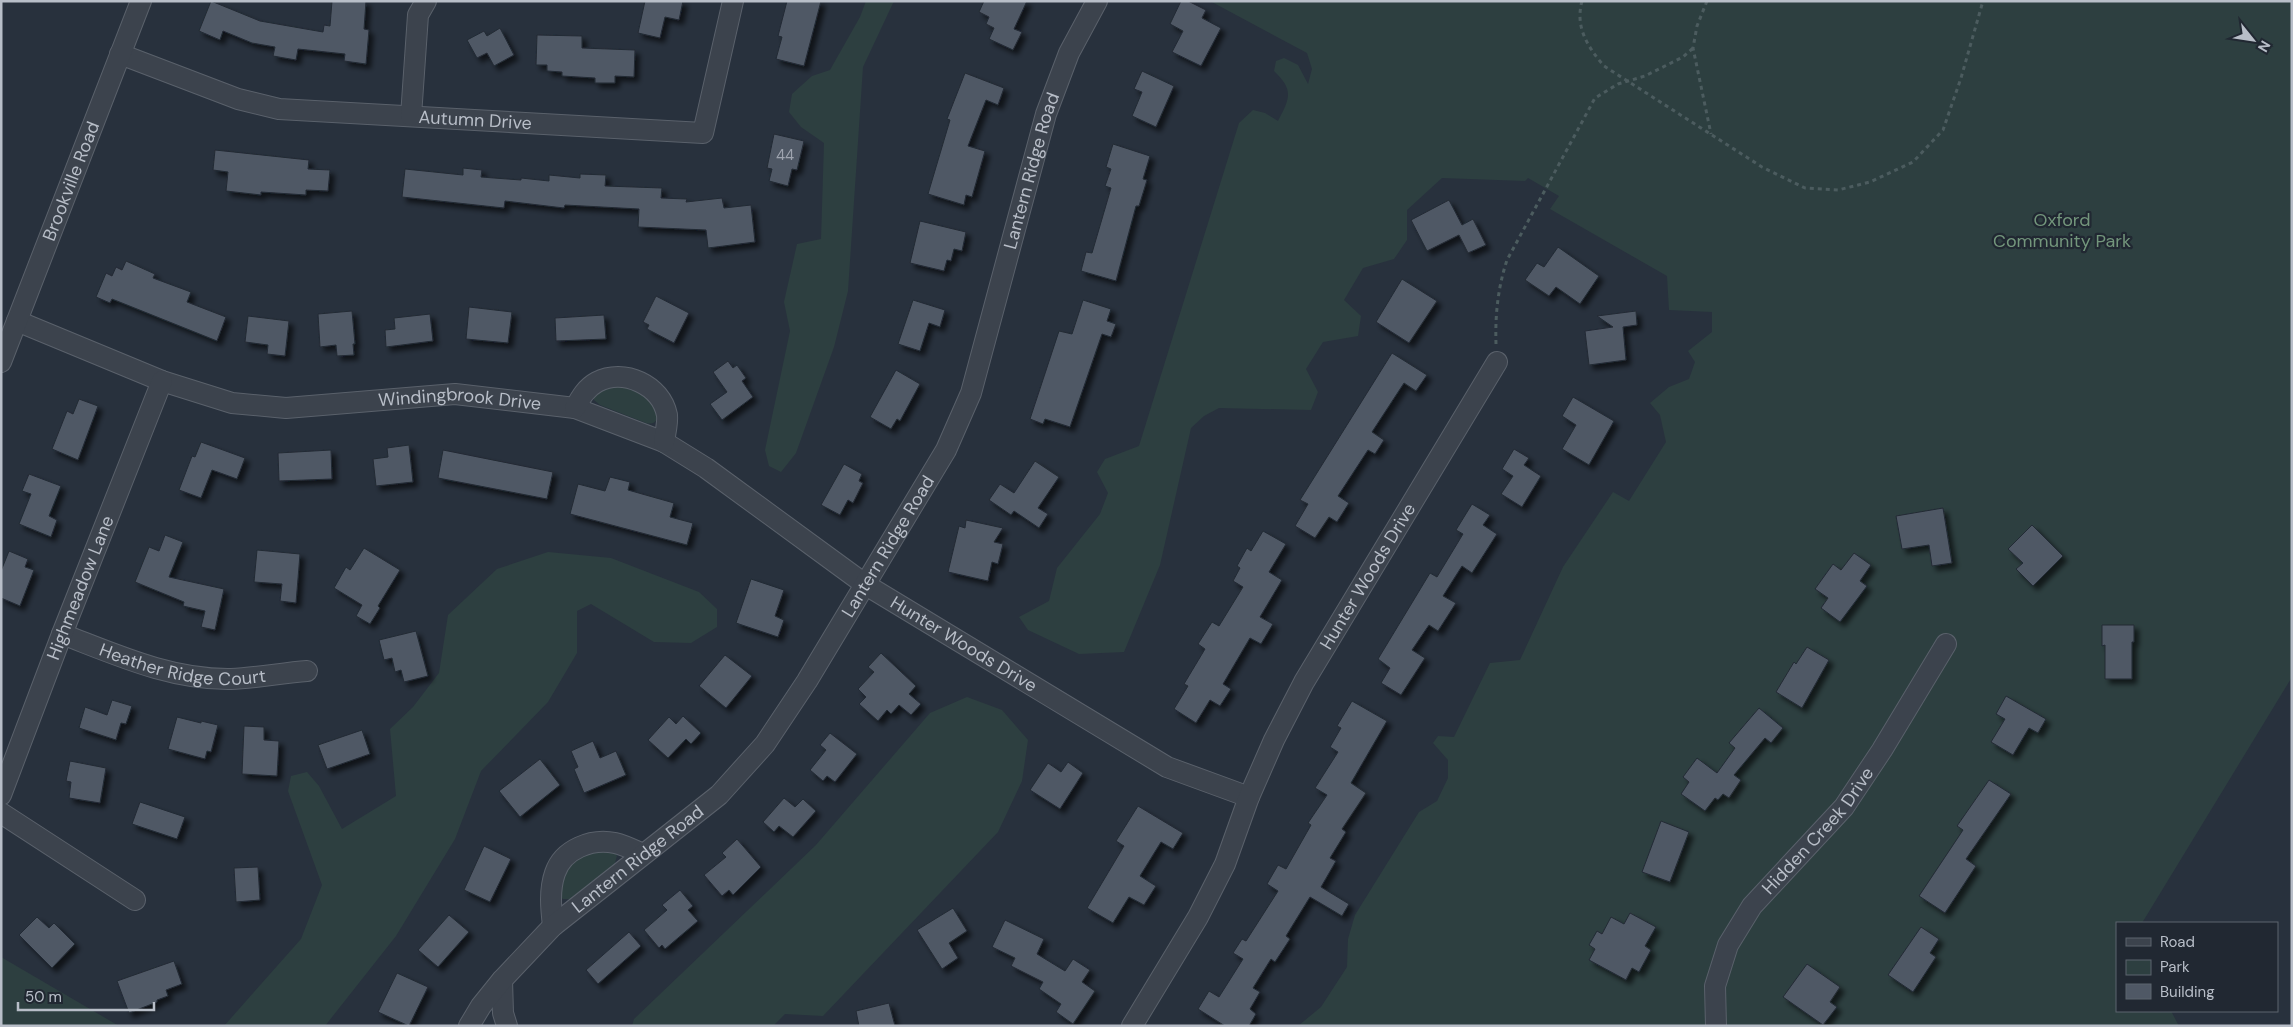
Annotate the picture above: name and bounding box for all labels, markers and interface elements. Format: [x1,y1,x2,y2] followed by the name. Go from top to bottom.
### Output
[2228,15,2278,65] north arrow
[2254,38,2275,55] text: N
[998,89,1065,252] street label: Lantern Ridge Road
[418,105,532,135] street label: Autumn Drive
[37,118,105,244] street label: Brookville Road
[776,145,794,165] house number: 44
[1993,208,2131,253] park label: Oxford Community Park
[377,382,543,416] street label: Windingbrook Drive
[836,471,940,622] street label: Lantern Ridge Road
[1314,499,1421,654] street label: Hunter Woods Drive
[41,512,120,663] street label: Highmeadow Lane
[886,591,1041,698] street label: Hunter Woods Drive
[96,638,267,691] street label: Heather Ridge Court
[1757,763,1879,900] street label: Hidden Creek Drive
[567,800,709,919] street label: Lantern Ridge Road
[2116,922,2278,1012] legend
[2160,932,2195,952] text: Road
[2160,957,2190,977] text: Park
[18,980,154,1012] scale bar
[2160,982,2215,1002] text: Building
[25,987,62,1007] text: 50 m

